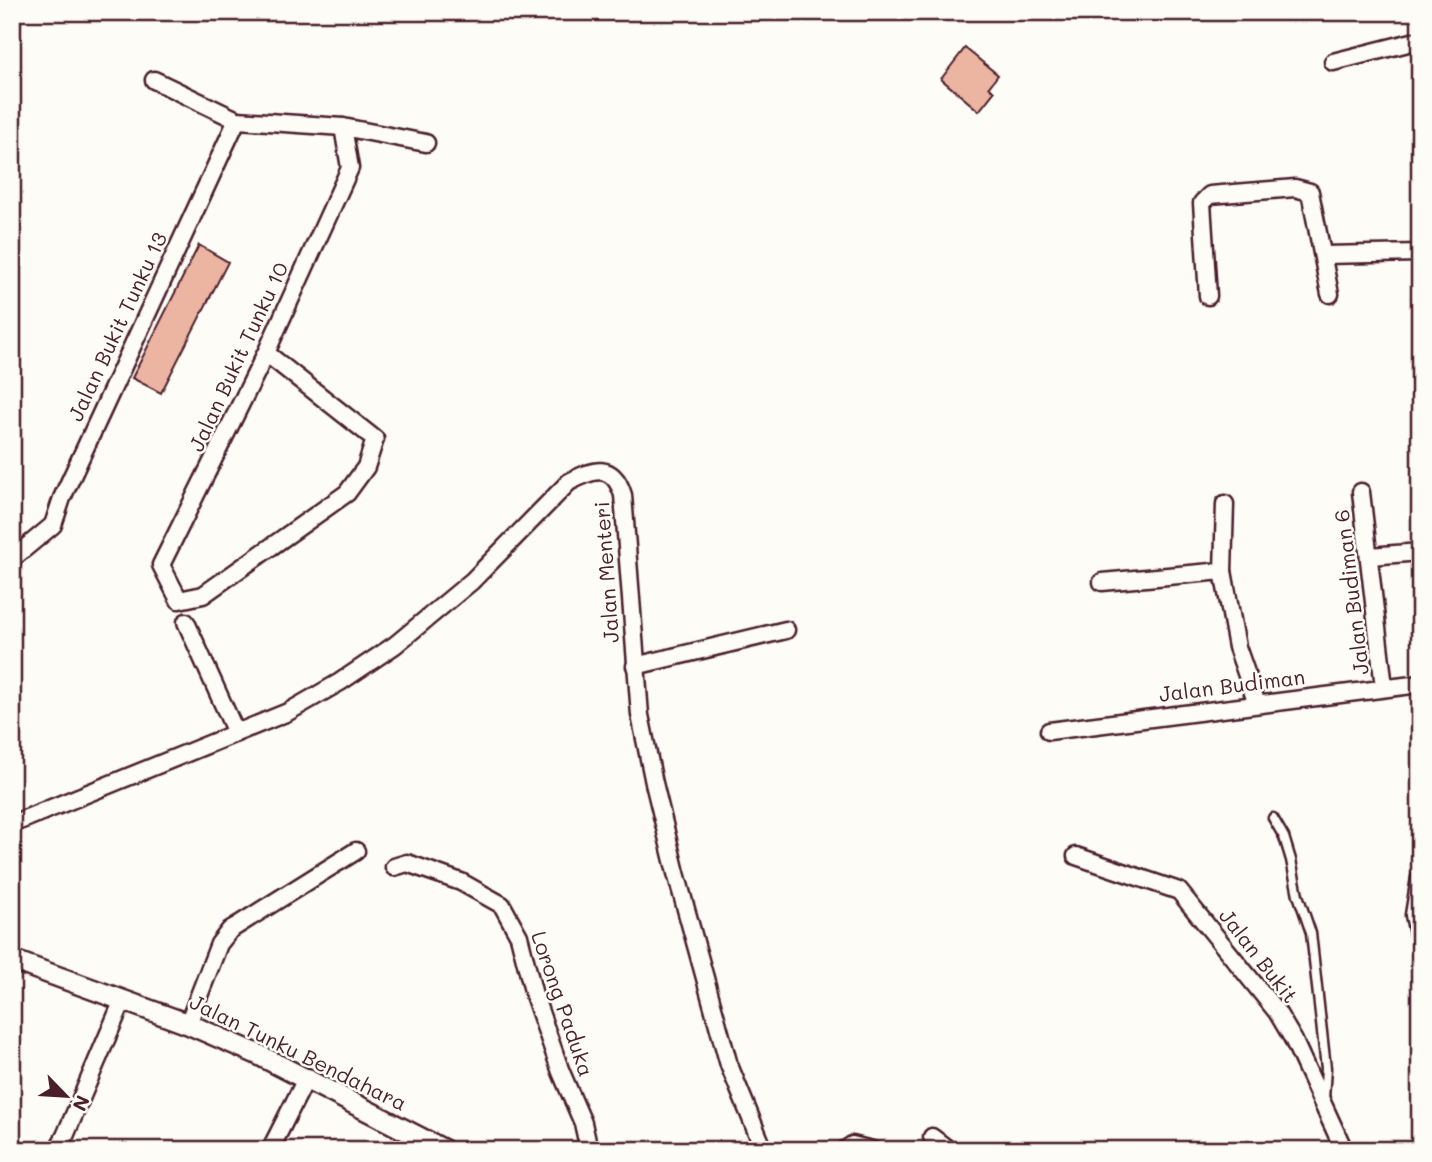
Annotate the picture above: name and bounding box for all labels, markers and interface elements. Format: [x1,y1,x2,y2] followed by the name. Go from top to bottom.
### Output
[61,228,172,425] street label: Jalan Bukit Tunku 13
[182,257,293,455] street label: Jalan Bukit Tunku 10
[587,500,624,644] street label: Jalan Menteri
[1327,508,1374,676] street label: Jalan Budiman 6
[1157,662,1306,707] street label: Jalan Budiman
[1214,902,1305,1008] street label: Jalan Bukit
[526,927,601,1080] street label: Lorong Paduka
[186,987,412,1116] street label: Jalan Tunku Bendahara
[32,1060,102,1130] north arrow
[67,1092,96,1115] text: N

